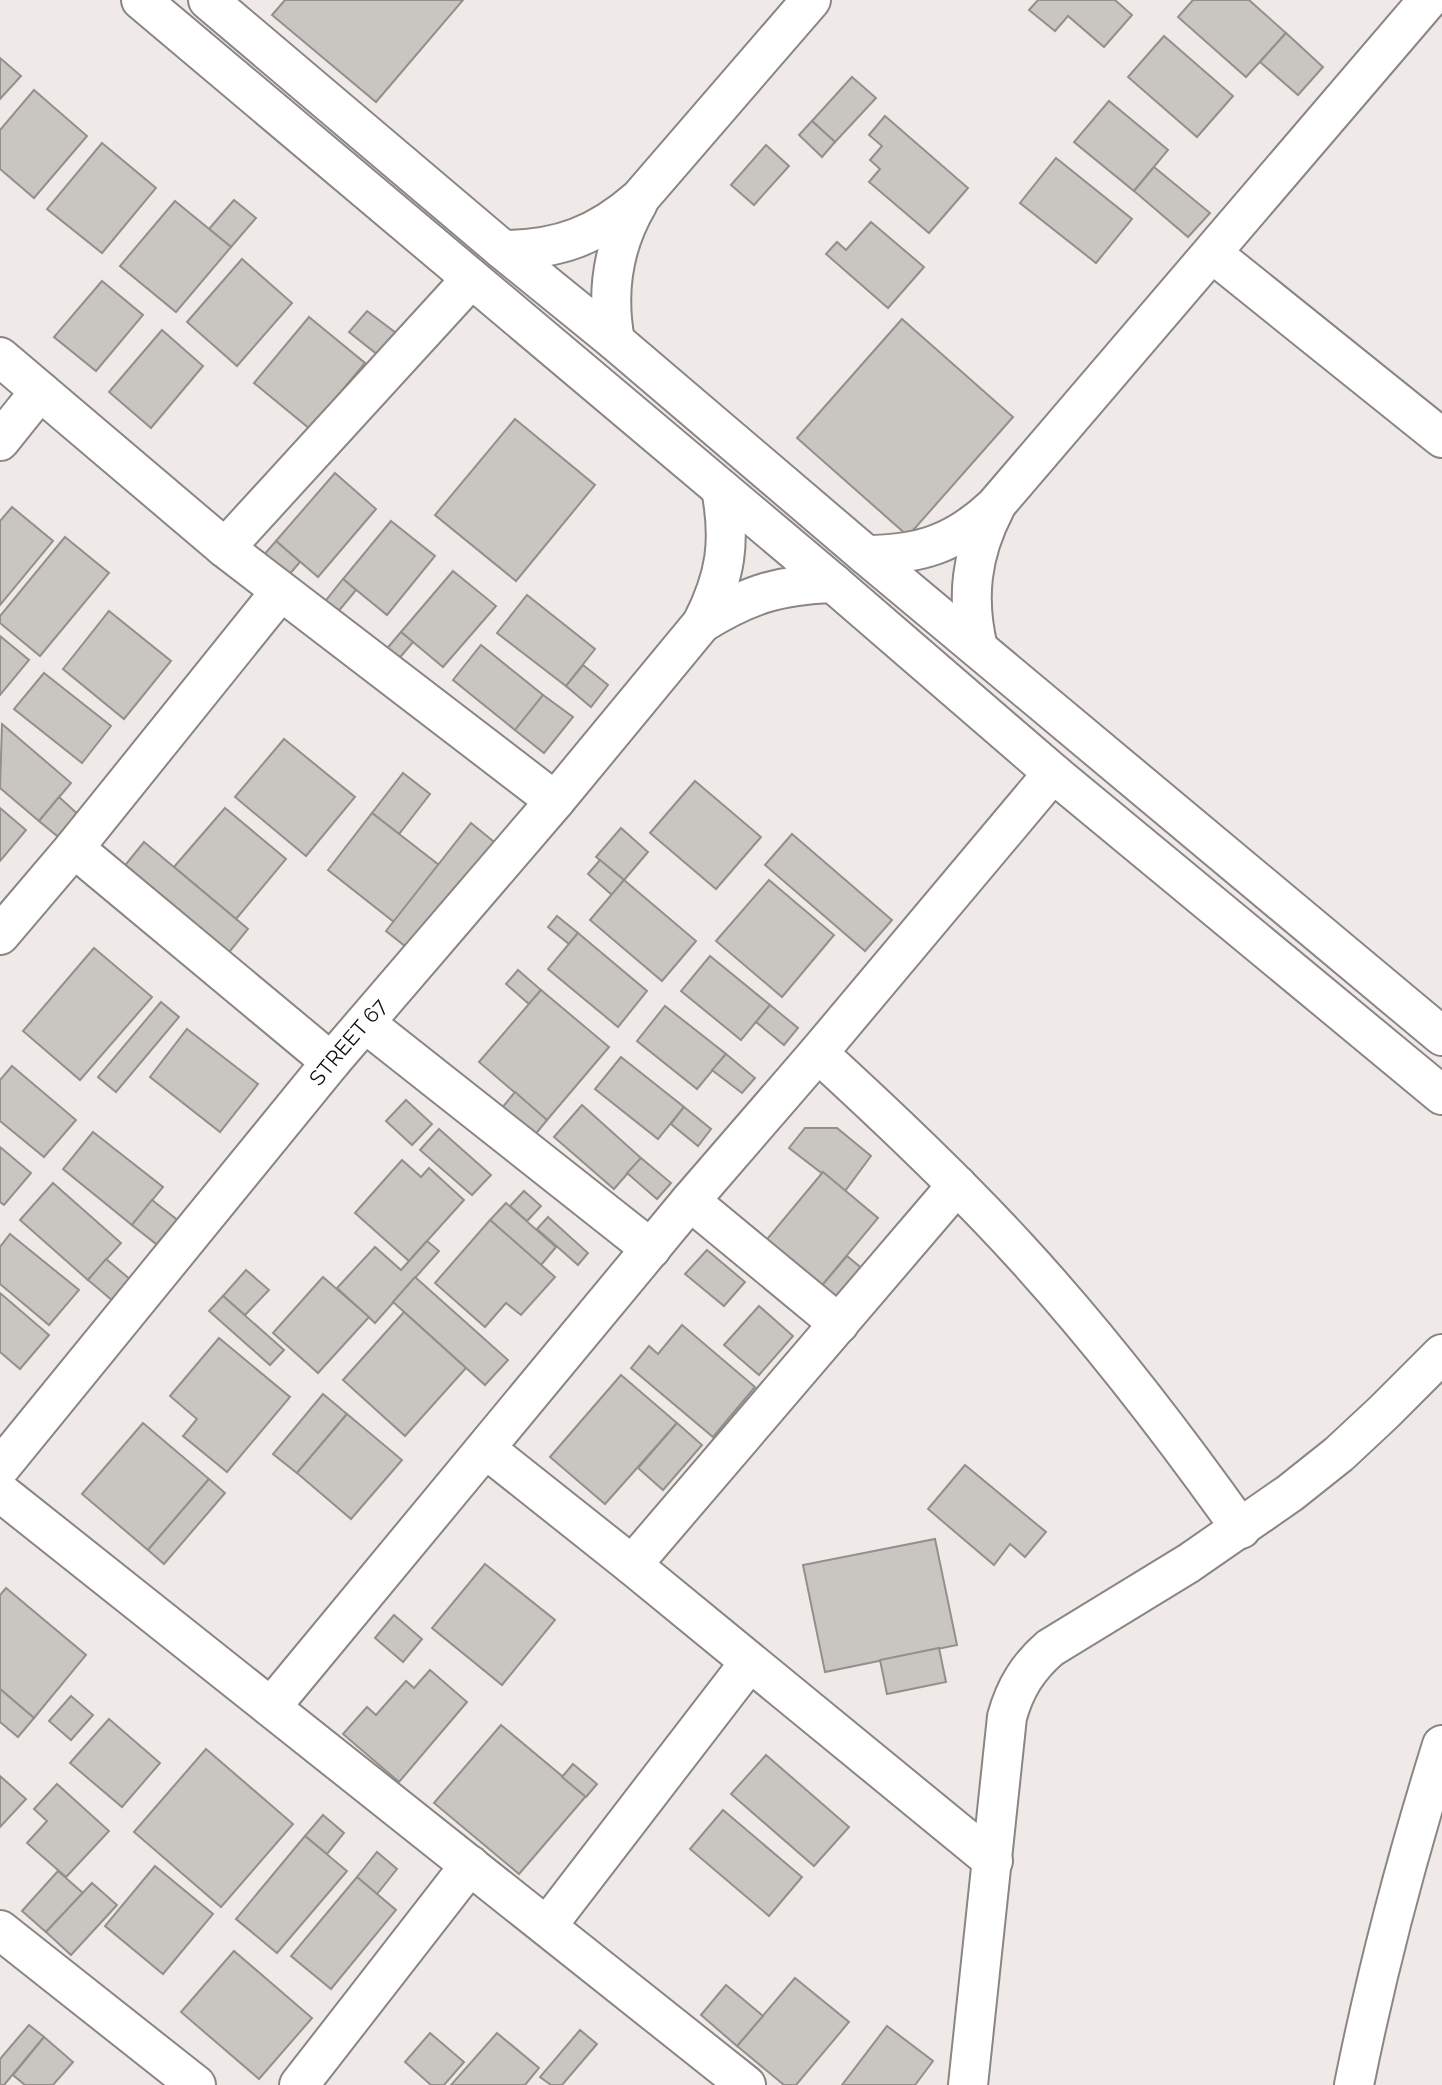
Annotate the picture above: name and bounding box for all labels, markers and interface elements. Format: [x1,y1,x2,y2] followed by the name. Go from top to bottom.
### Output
[304,993,392,1091] street label: STREET 67

